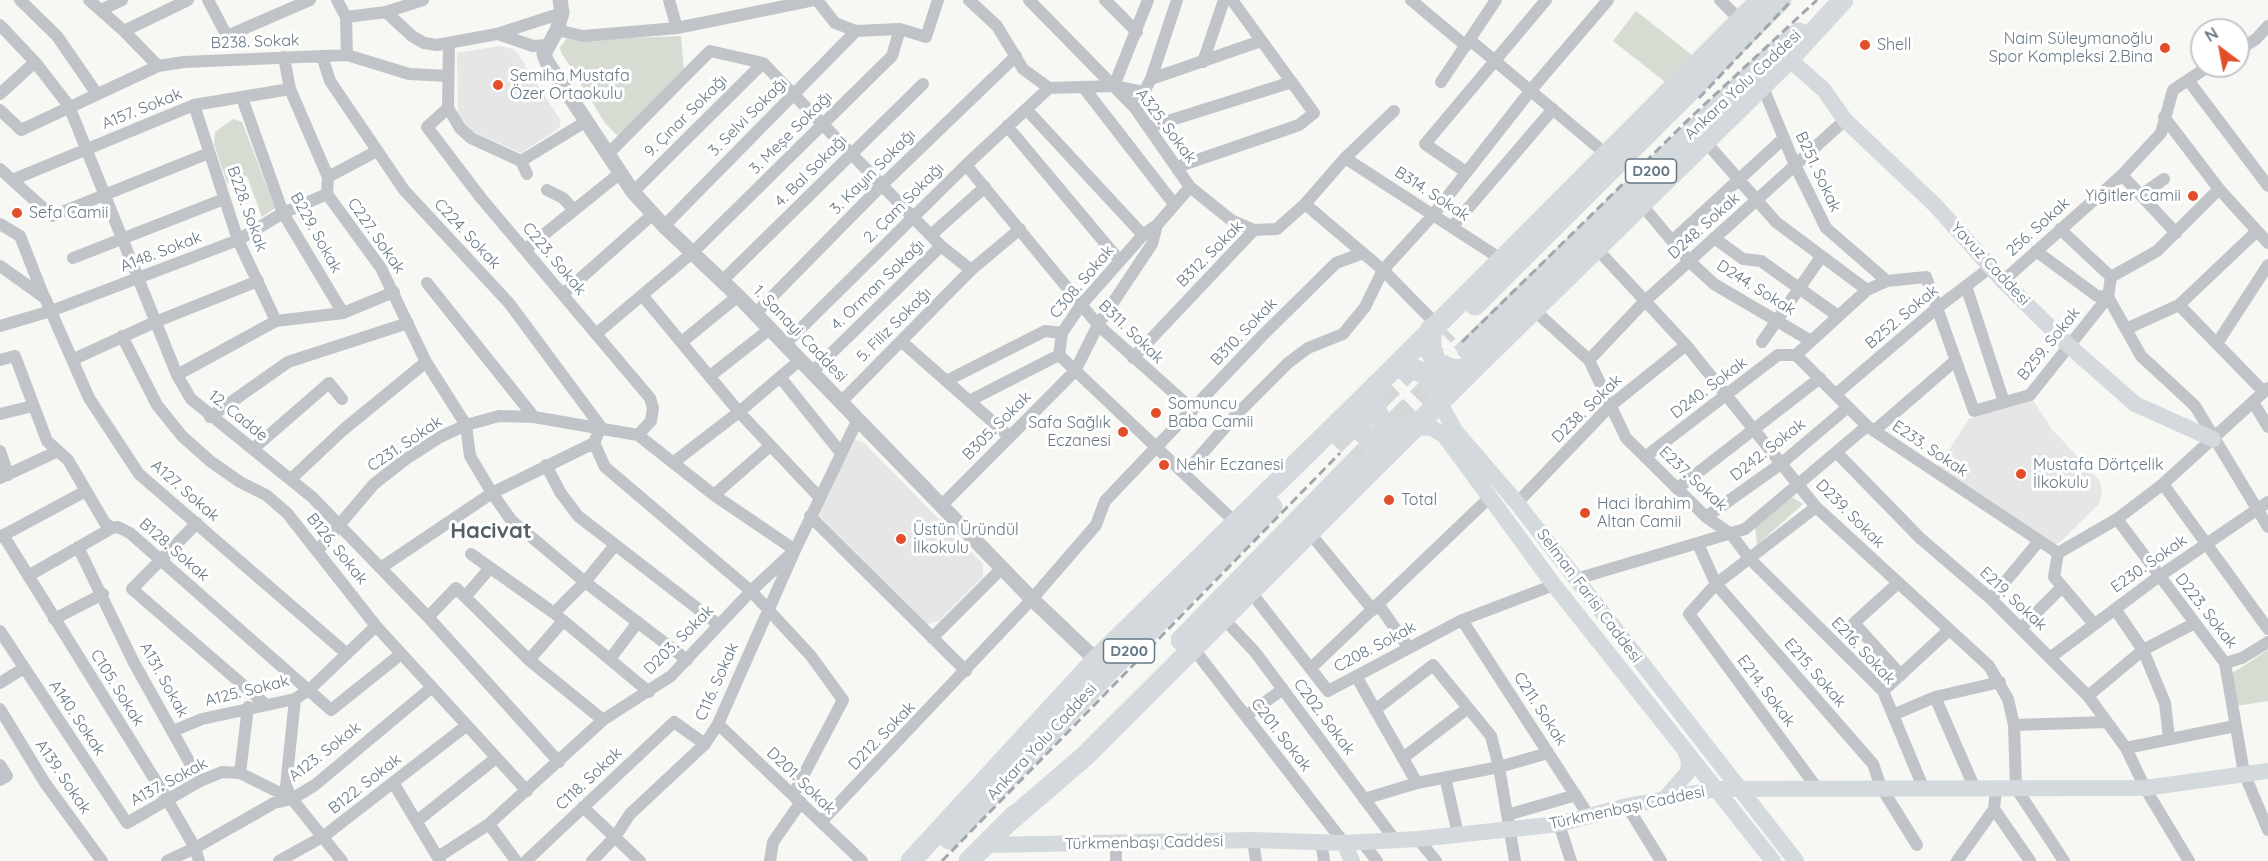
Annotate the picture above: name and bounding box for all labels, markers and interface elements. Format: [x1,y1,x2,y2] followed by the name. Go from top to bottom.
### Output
[2190,18,2250,78] north arrow
[2201,23,2222,46] text: N
[1681,26,1805,144] street label: Ankara Yolu Caddesi
[1989,29,2153,67] place label: Naim Süleymanoğlu Spor Kompleksi 2.Bina
[210,31,300,53] street label: B238. Sokak
[1877,35,1911,55] place label: Shell
[1858,38,1872,52] marker: Shell
[2158,41,2172,55] marker: Naim Süleymanoğlu Spor Kompleksi 2.Bina
[510,66,630,104] place label: Semiha Mustafa Özer Ortaokulu
[641,71,731,161] street label: 9. Çınar Sokağı
[705,74,791,160] street label: 3. Selvi Sokağı
[491,78,505,92] marker: Semiha Mustafa Özer Ortaokulu
[99,84,185,134] street label: A157. Sokak
[1132,85,1200,167] street label: A325. Sokak
[746,88,836,178] street label: 3. Meşe Sokağı
[826,125,920,219] street label: 3. Kayın Sokağı
[1791,129,1845,215] street label: B251. Sokak
[771,131,851,211] street label: 4. Bal Sokağı
[860,159,948,247] street label: 2. Çam Sokağı
[1626,159,1676,183] road number: D200
[1391,163,1473,225] street label: B314. Sokak
[223,164,271,254] street label: B228. Sokak
[2085,186,2181,206] place label: Yiğitler Camii
[286,189,346,277] street label: B229. Sokak
[1664,189,1744,263] street label: D248. Sokak
[2186,189,2200,203] marker: Yiğitler Camii
[2002,193,2074,261] street label: 256. Sokak
[343,195,409,277] street label: C227. Sokak
[430,195,504,273] street label: C224. Sokak
[29,203,108,223] place label: Sefa Camii
[10,206,24,220] marker: Sefa Camii
[1173,217,1247,291] street label: B312. Sokak
[1946,218,2034,310] street label: Yavuz Caddesi
[518,219,590,299] street label: C223. Sokak
[118,228,204,276] street label: A148. Sokak
[827,236,929,334] street label: 4. Orman Sokağı
[1046,241,1118,323] street label: C308. Sokak
[1713,256,1799,320] street label: D244. Sokak
[1862,281,1942,353] street label: B252. Sokak
[749,282,851,386] street label: 1. Sanayi Caddesi
[853,284,935,366] street label: 5. Filiz Sokağı
[1207,294,1281,370] street label: B310. Sokak
[1094,296,1168,368] street label: B311. Sokak
[2014,303,2084,385] street label: B259. Sokak
[1667,353,1751,423] street label: D240. Sokak
[1548,371,1626,447] street label: D238. Sokak
[205,386,271,446] street label: 12. Cadde
[959,388,1035,464] street label: B305. Sokak
[1168,394,1253,432] place label: Somuncu Baba Camii
[1149,406,1163,420] marker: Somuncu Baba Camii
[364,412,446,476] street label: C231. Sokak
[1028,413,1111,451] place label: Safa Sağlık Eczanesi
[1727,415,1809,485] street label: D242. Sokak
[1888,417,1972,481] street label: E233. Sokak
[1116,425,1130,439] marker: Safa Sağlık Eczanesi
[1655,443,1731,515] street label: E237. Sokak
[1176,455,1284,475] place label: Nehir Eczanesi
[2033,455,2164,493] place label: Mustafa Dörtçelik İlkokulu
[147,456,223,526] street label: A127. Sokak
[1157,458,1171,472] marker: Nehir Eczanesi
[2014,467,2028,481] marker: Mustafa Dörtçelik İlkokulu
[1811,475,1889,553] street label: D239. Sokak
[1401,490,1437,510] place label: Total
[1382,493,1396,507] marker: Total
[1597,494,1691,532] place label: Haci İbrahim Altan Camii
[1578,506,1592,520] marker: Haci İbrahim Altan Camii
[302,509,372,589] street label: B126. Sokak
[135,514,213,586] street label: B128. Sokak
[450,518,532,544] district label: Hacivat
[913,520,1019,558] place label: Üstün Üründül İlkokulu
[1532,525,1646,667] street label: Selman Farisi Caddesi
[2107,531,2191,597] street label: E230. Sokak
[894,532,908,546] marker: Üstün Üründül İlkokulu
[1975,563,2051,635] street label: E219. Sokak
[2171,570,2241,652] street label: D223. Sokak
[640,601,718,679] street label: D203. Sokak
[1827,613,1899,689] street label: E216. Sokak
[1331,617,1419,677] street label: C208. Sokak
[1780,635,1850,711] street label: E215. Sokak
[135,639,193,721] street label: A131. Sokak
[1104,639,1154,663] road number: D200
[691,640,743,724] street label: C116. Sokak
[86,646,148,730] street label: C105. Sokak
[1733,651,1799,731] street label: E214. Sokak
[1509,669,1571,749] street label: C211. Sokak
[203,671,291,711] street label: A125. Sokak
[1289,675,1359,759] street label: C202. Sokak
[45,677,109,759] street label: A140. Sokak
[983,680,1101,804] street label: Ankara Yolu Caddesi
[1247,695,1315,775] street label: C201. Sokak
[845,698,919,774] street label: D212. Sokak
[285,718,365,786] street label: A123. Sokak
[31,736,95,818] street label: A139. Sokak
[552,743,626,815] street label: C118. Sokak
[763,743,839,819] street label: D201. Sokak
[325,750,405,818] street label: B122. Sokak
[127,754,211,810] street label: A137. Sokak
[1547,782,1707,834] street label: Türkmenbaşı Caddesi
[1065,832,1223,854] street label: Türkmenbaşı Caddesi

